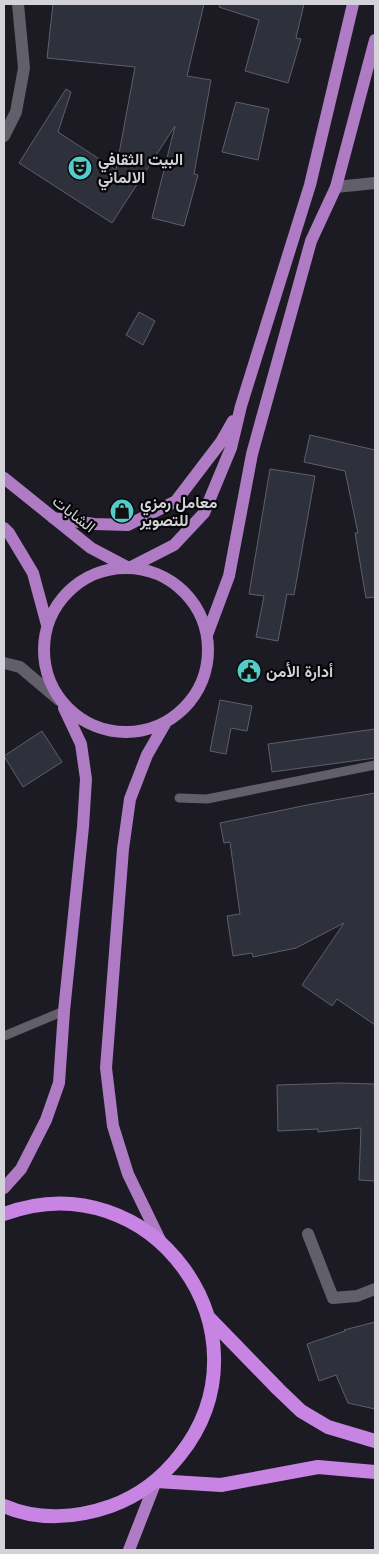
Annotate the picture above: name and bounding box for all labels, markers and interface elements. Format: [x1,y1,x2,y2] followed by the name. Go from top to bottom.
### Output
[98,151,183,191] place label: البيت الثقافي الالماني
[67,155,93,181] theatre icon: البيت الثقافي الالماني
[49,492,99,537] street label: الشابات
[139,494,218,531] place label: معامل رمزي للتصوير
[109,498,135,524] shop icon: معامل رمزي للتصوير
[236,658,262,684] public building icon: أدارة الأمن
[266,662,333,682] place label: أدارة الأمن

